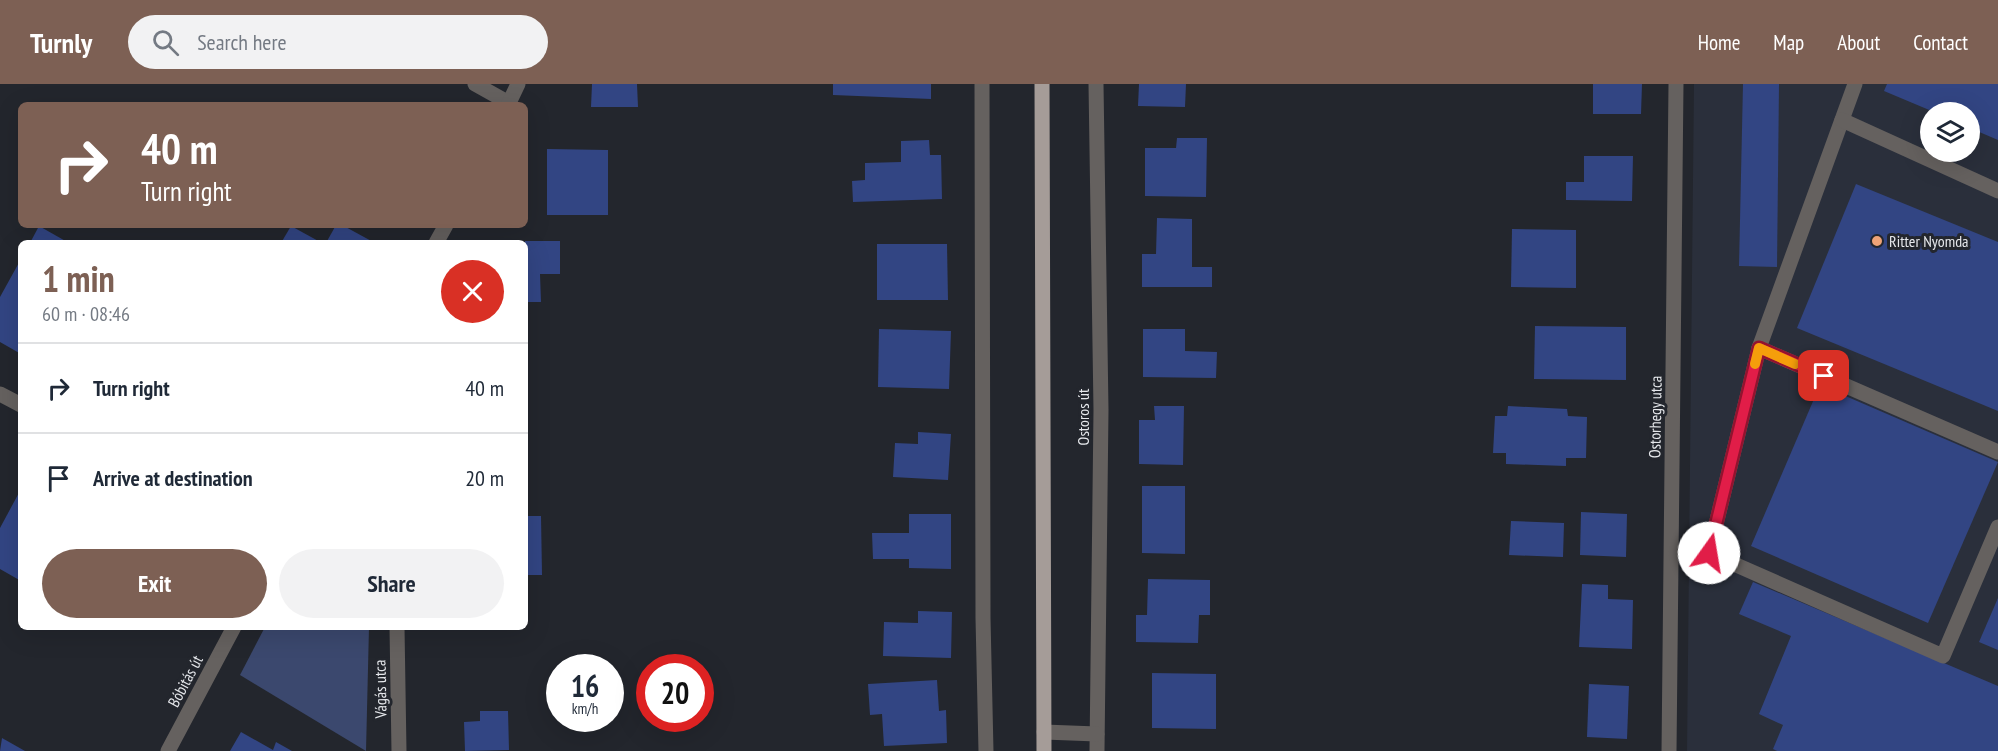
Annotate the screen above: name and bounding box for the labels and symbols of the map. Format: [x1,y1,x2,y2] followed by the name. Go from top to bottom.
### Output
[1889,231,1969,251] place label: Ritter Nyomda
[1870,234,1884,248] marker: Ritter Nyomda
[1798,350,1849,401] pin
[1644,376,1666,458] street label: Ostorhegy utca
[1073,388,1093,445] street label: Ostoros út
[1677,521,1741,585] position arrow
[163,651,207,710] street label: Bóbitás út
[636,654,714,732] speed limit sign: 20
[369,660,391,719] street label: Vágás utca

